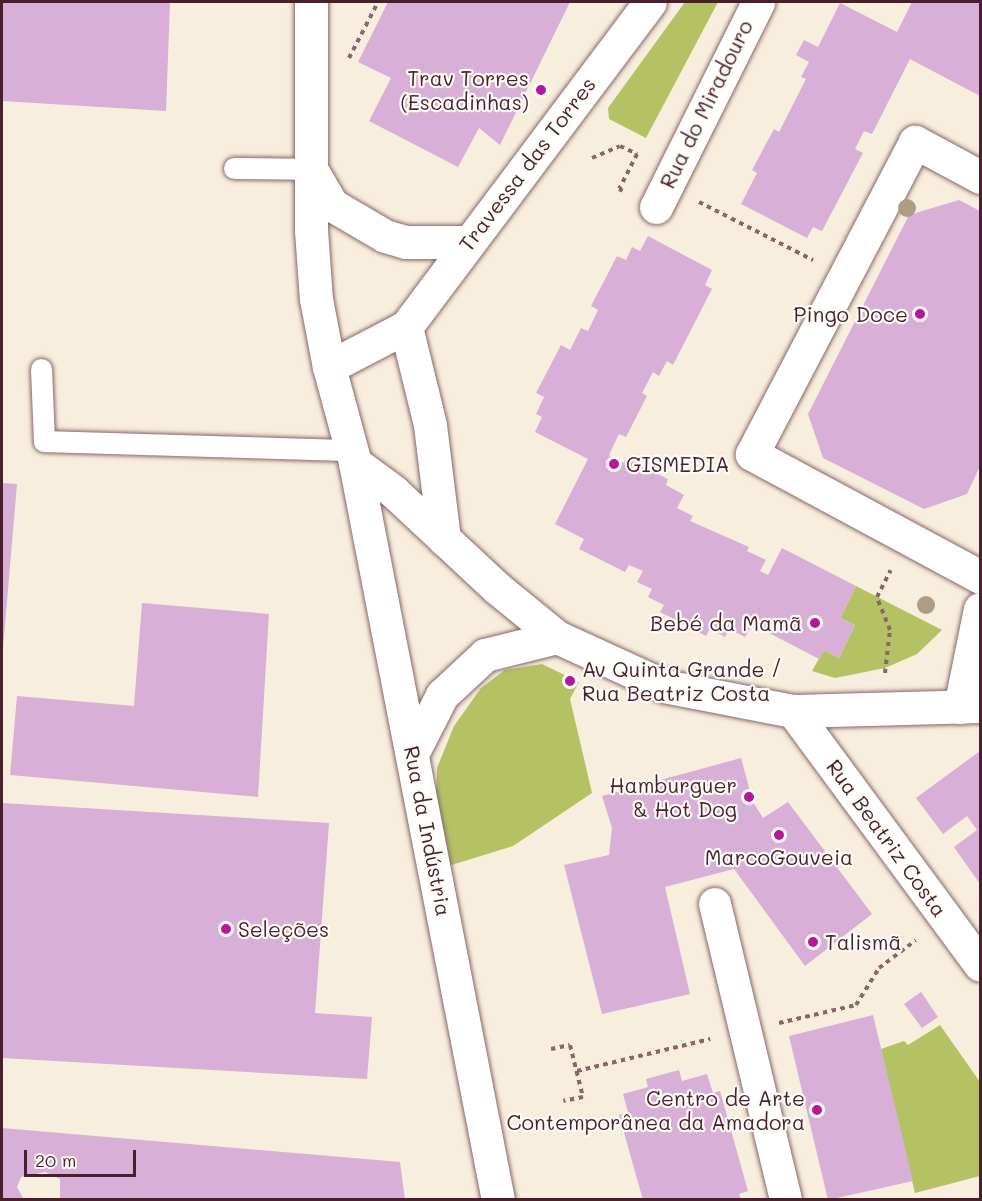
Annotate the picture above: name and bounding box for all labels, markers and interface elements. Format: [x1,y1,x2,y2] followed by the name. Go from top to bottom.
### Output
[654,16,758,192] street label: Rua do Miradouro
[401,65,529,115] place label: Trav Torres (Escadinhas)
[453,72,601,256] street label: Travessa das Torres
[534,83,548,97] marker: Trav Torres (Escadinhas)
[794,301,908,327] place label: Pingo Doce
[913,307,927,321] marker: Pingo Doce
[626,451,730,477] place label: GISMEDIA
[607,457,621,471] marker: GISMEDIA
[650,610,802,636] place label: Bebé da Mamã
[806,614,824,632] marker: Bebé da Mamã
[582,656,782,706] place label: Av Quinta Grande / Rua Beatriz Costa
[563,674,577,688] marker: Av Quinta Grande / Rua Beatriz Costa
[399,744,457,918] street label: Rua da Indústria
[821,754,953,922] street label: Rua Beatriz Costa
[610,772,737,822] place label: Hamburguer & Hot Dog
[742,790,756,804] marker: Hamburguer & Hot Dog
[772,828,786,842] marker: MarcoGouveia
[705,844,853,870] place label: MarcoGouveia
[238,916,329,942] place label: Seleções
[219,922,233,936] marker: Seleções
[825,929,902,955] place label: Talismã
[806,935,820,949] marker: Talismã
[507,1085,805,1135] place label: Centro de Arte Contemporânea da Amadora
[810,1103,824,1117] marker: Centro de Arte Contemporânea da Amadora
[27,1138,140,1176] scale bar
[35,1148,76,1172] text: 20 m

